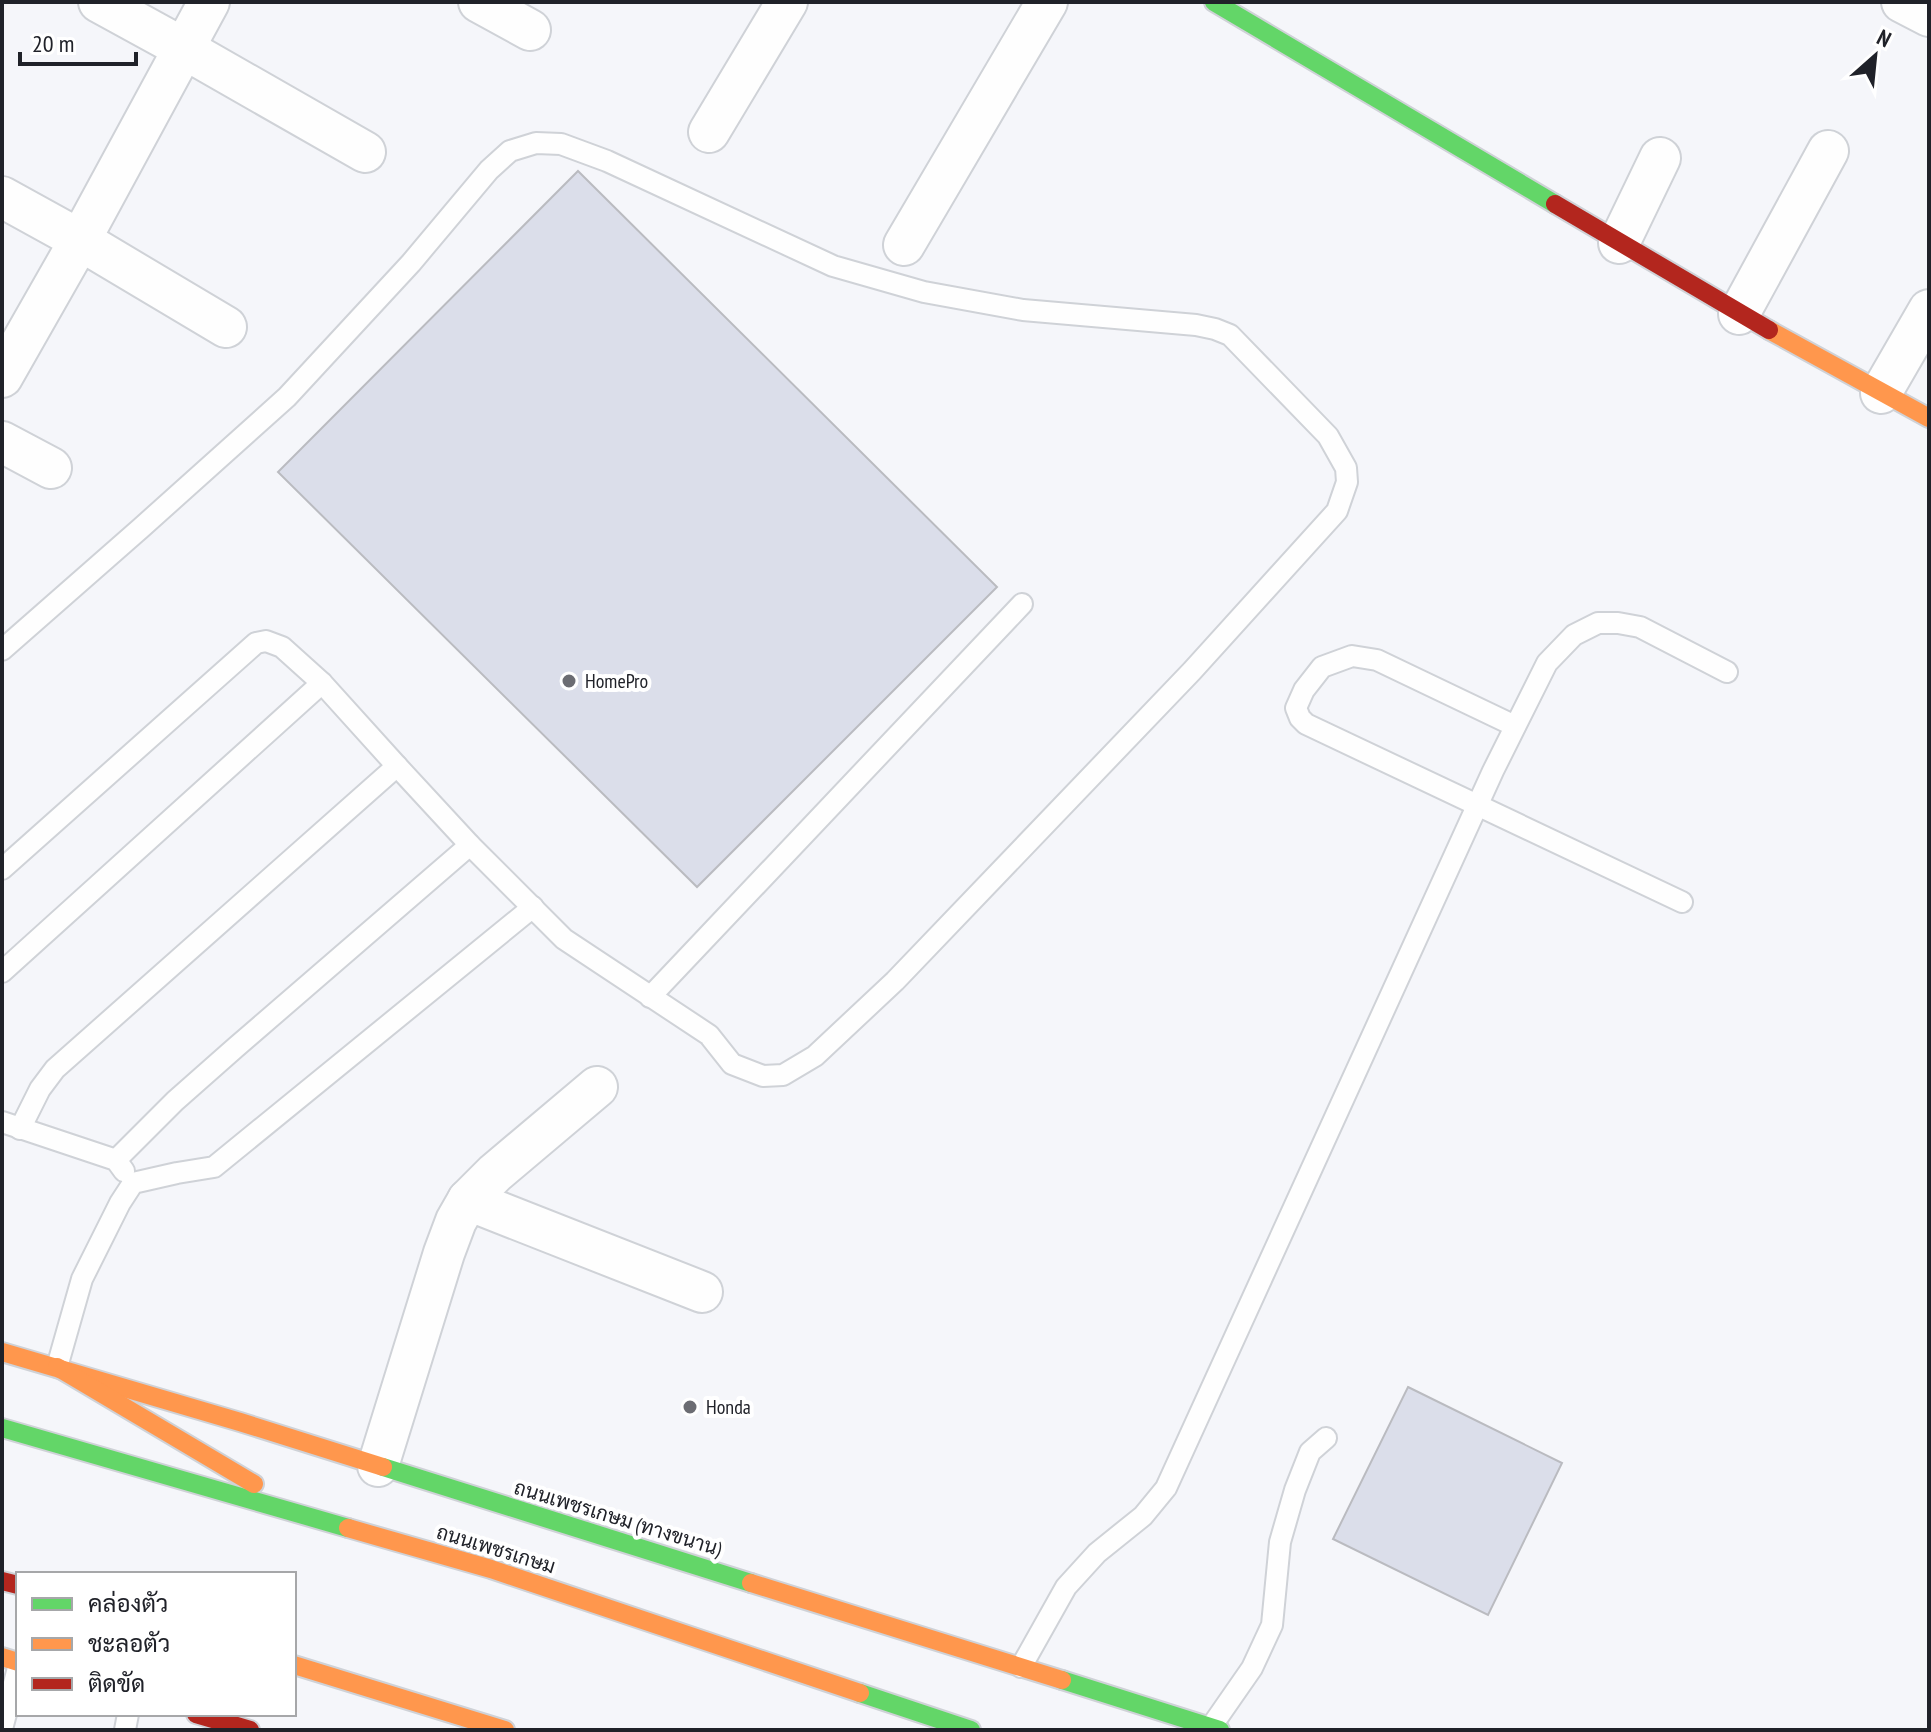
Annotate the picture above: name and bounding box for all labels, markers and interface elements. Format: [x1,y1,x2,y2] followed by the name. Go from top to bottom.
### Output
[20,16,136,66] scale bar
[1835,16,1915,96] north arrow
[1872,23,1896,53] text: N
[32,28,74,59] text: 20 m
[585,668,648,694] place label: HomePro
[560,672,578,690] marker: HomePro
[706,1394,751,1420] place label: Honda
[681,1398,699,1416] marker: Honda
[511,1474,725,1562] street label: ถนนเพชรเกษม (ทางขนาน)
[433,1519,559,1579] street label: ถนนเพชรเกษม
[16,1572,296,1716] legend
[88,1588,168,1619] text: คล่องตัว
[88,1628,170,1659] text: ชะลอตัว
[88,1668,145,1699] text: ติดขัด

